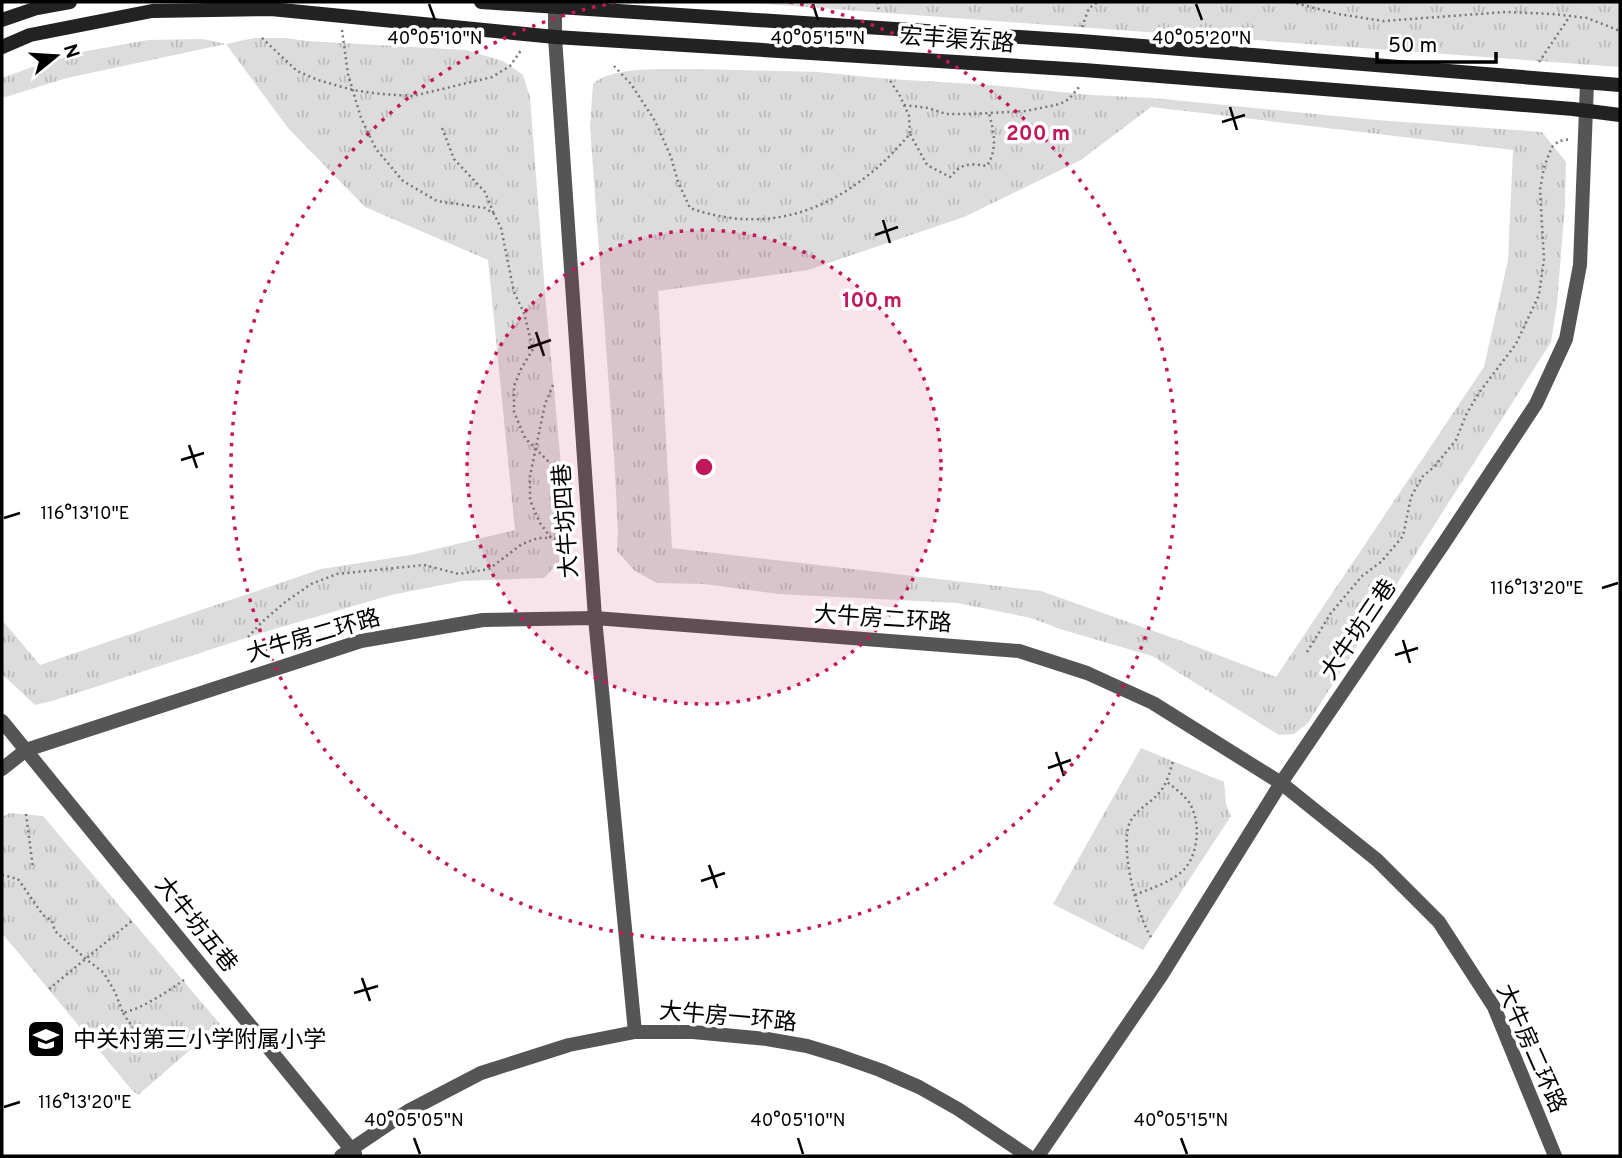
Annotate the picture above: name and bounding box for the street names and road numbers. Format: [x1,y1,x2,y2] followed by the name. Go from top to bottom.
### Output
[898,23,1015,60] street label: 宏丰渠东路
[549,462,586,579] street label: 大牛坊四巷
[1316,575,1404,686] street label: 大牛坊三巷
[813,601,953,640] street label: 大牛房二环路
[243,604,384,670] street label: 大牛房二环路
[148,872,243,979] street label: 大牛坊五巷
[1488,980,1571,1118] street label: 大牛房二环路
[658,998,798,1039] street label: 大牛房一环路

